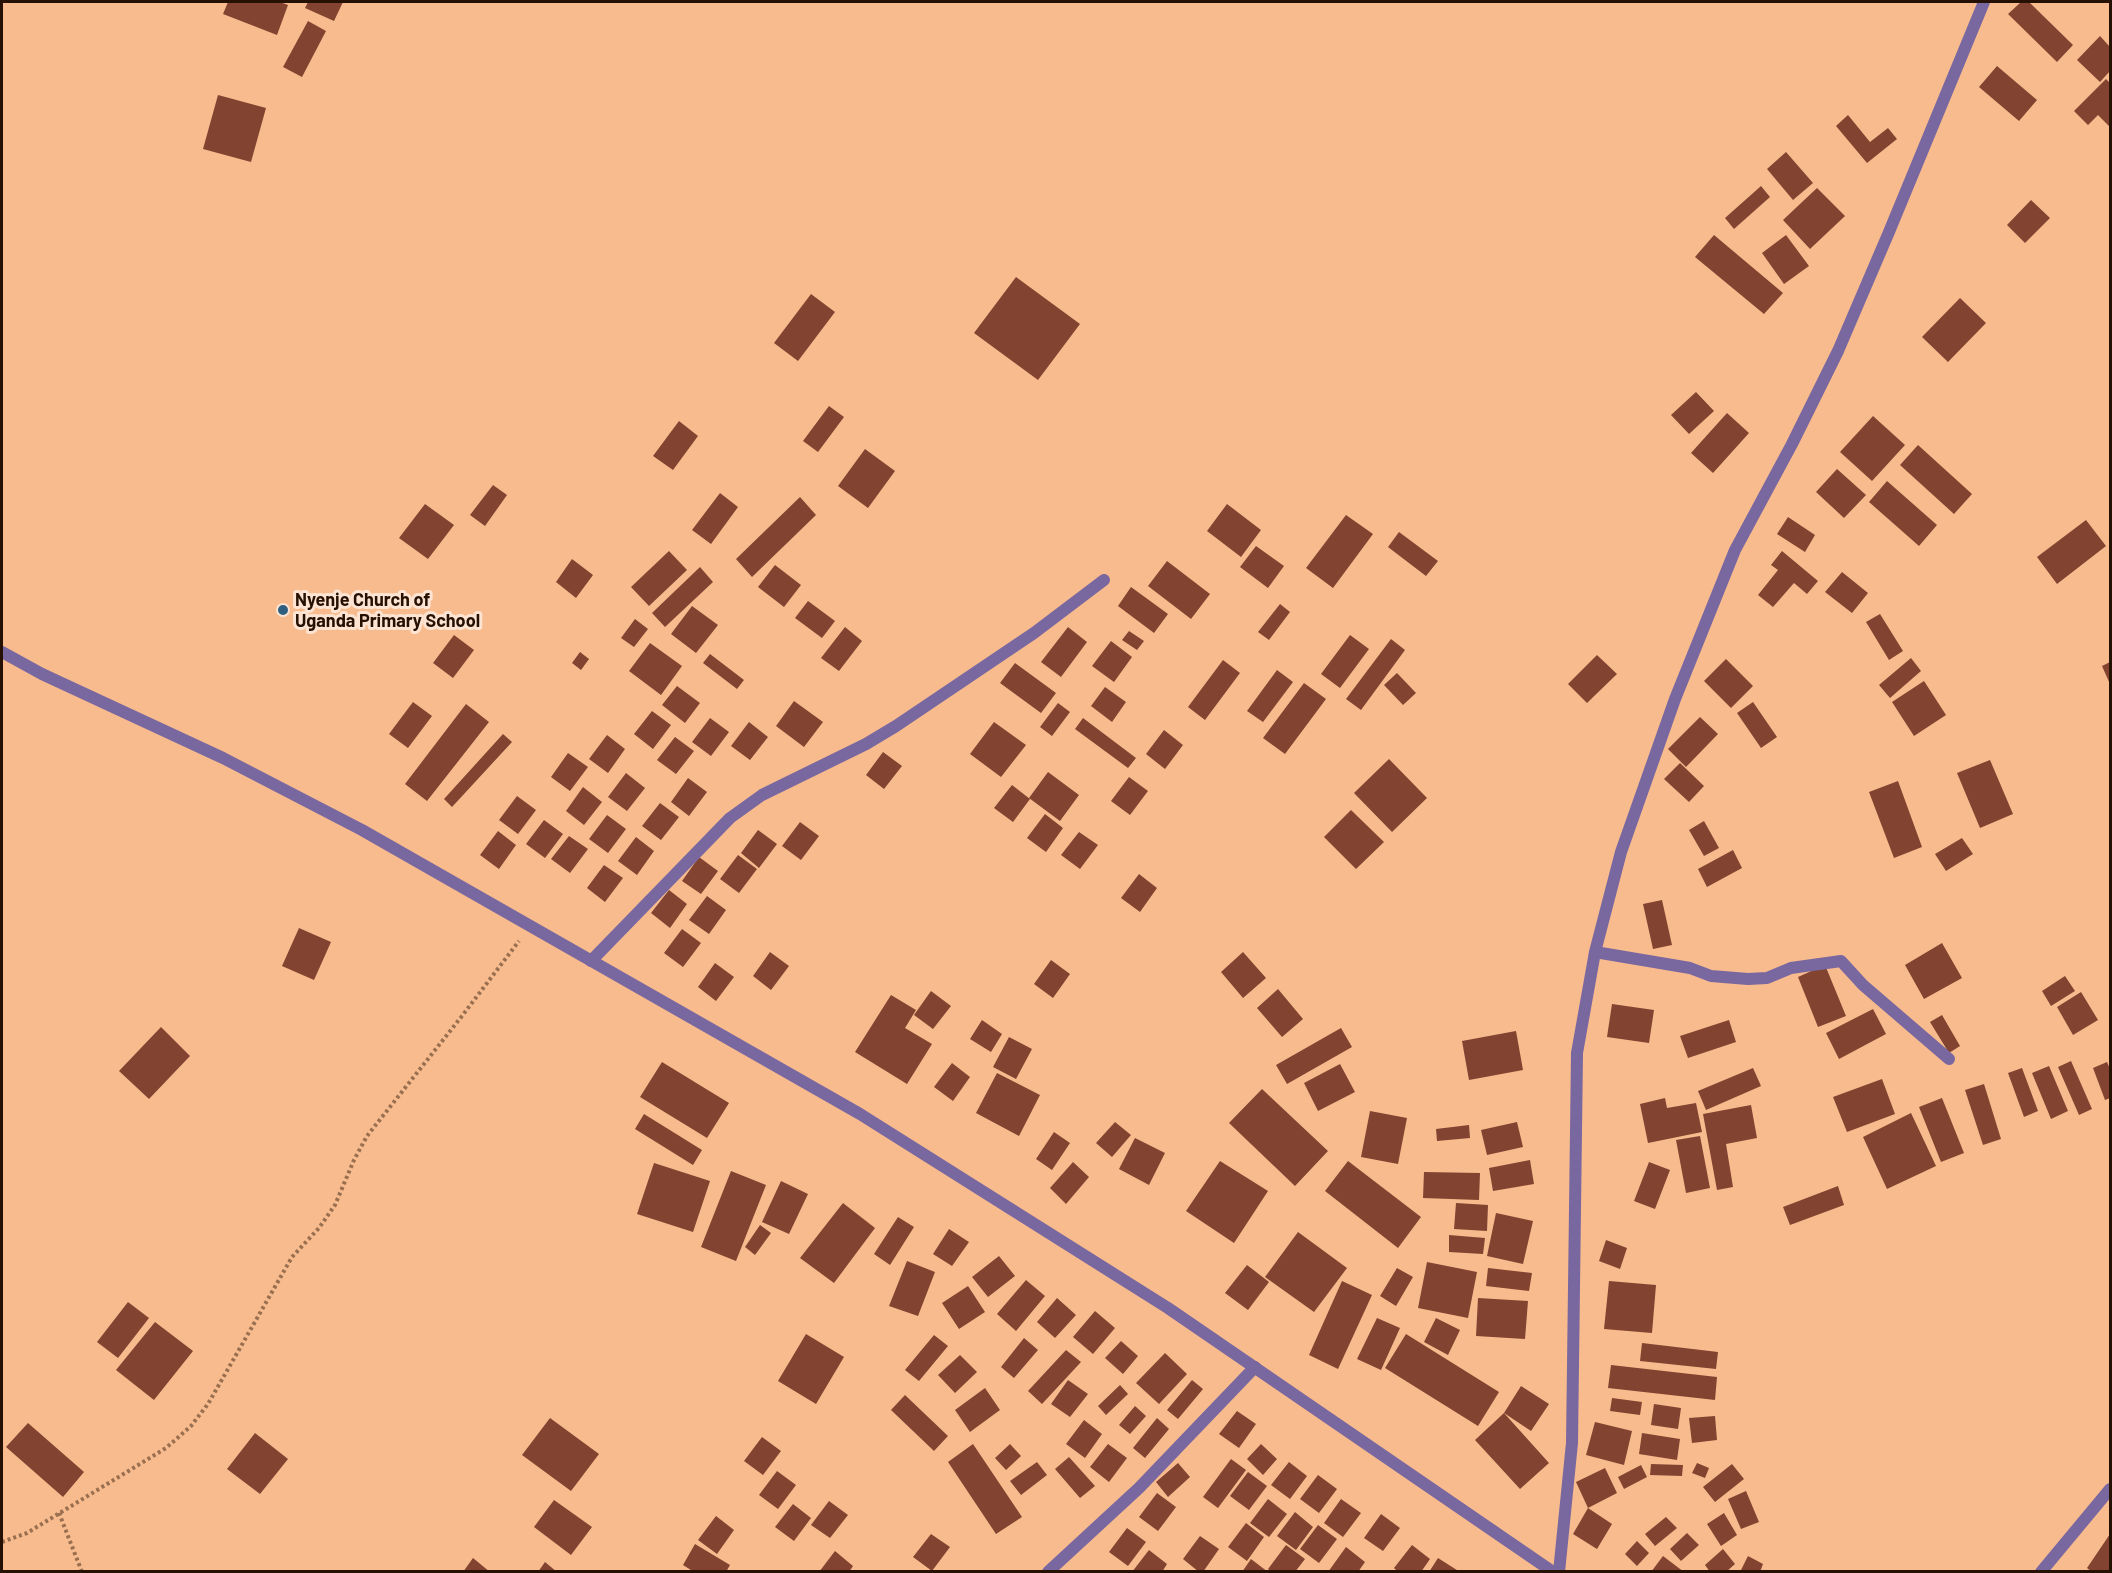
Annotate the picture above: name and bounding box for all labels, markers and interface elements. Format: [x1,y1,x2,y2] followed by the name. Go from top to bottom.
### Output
[295,589,480,632] place label: Nyenje Church of Uganda Primary School
[276,603,290,617] marker: Nyenje Church of Uganda Primary School

